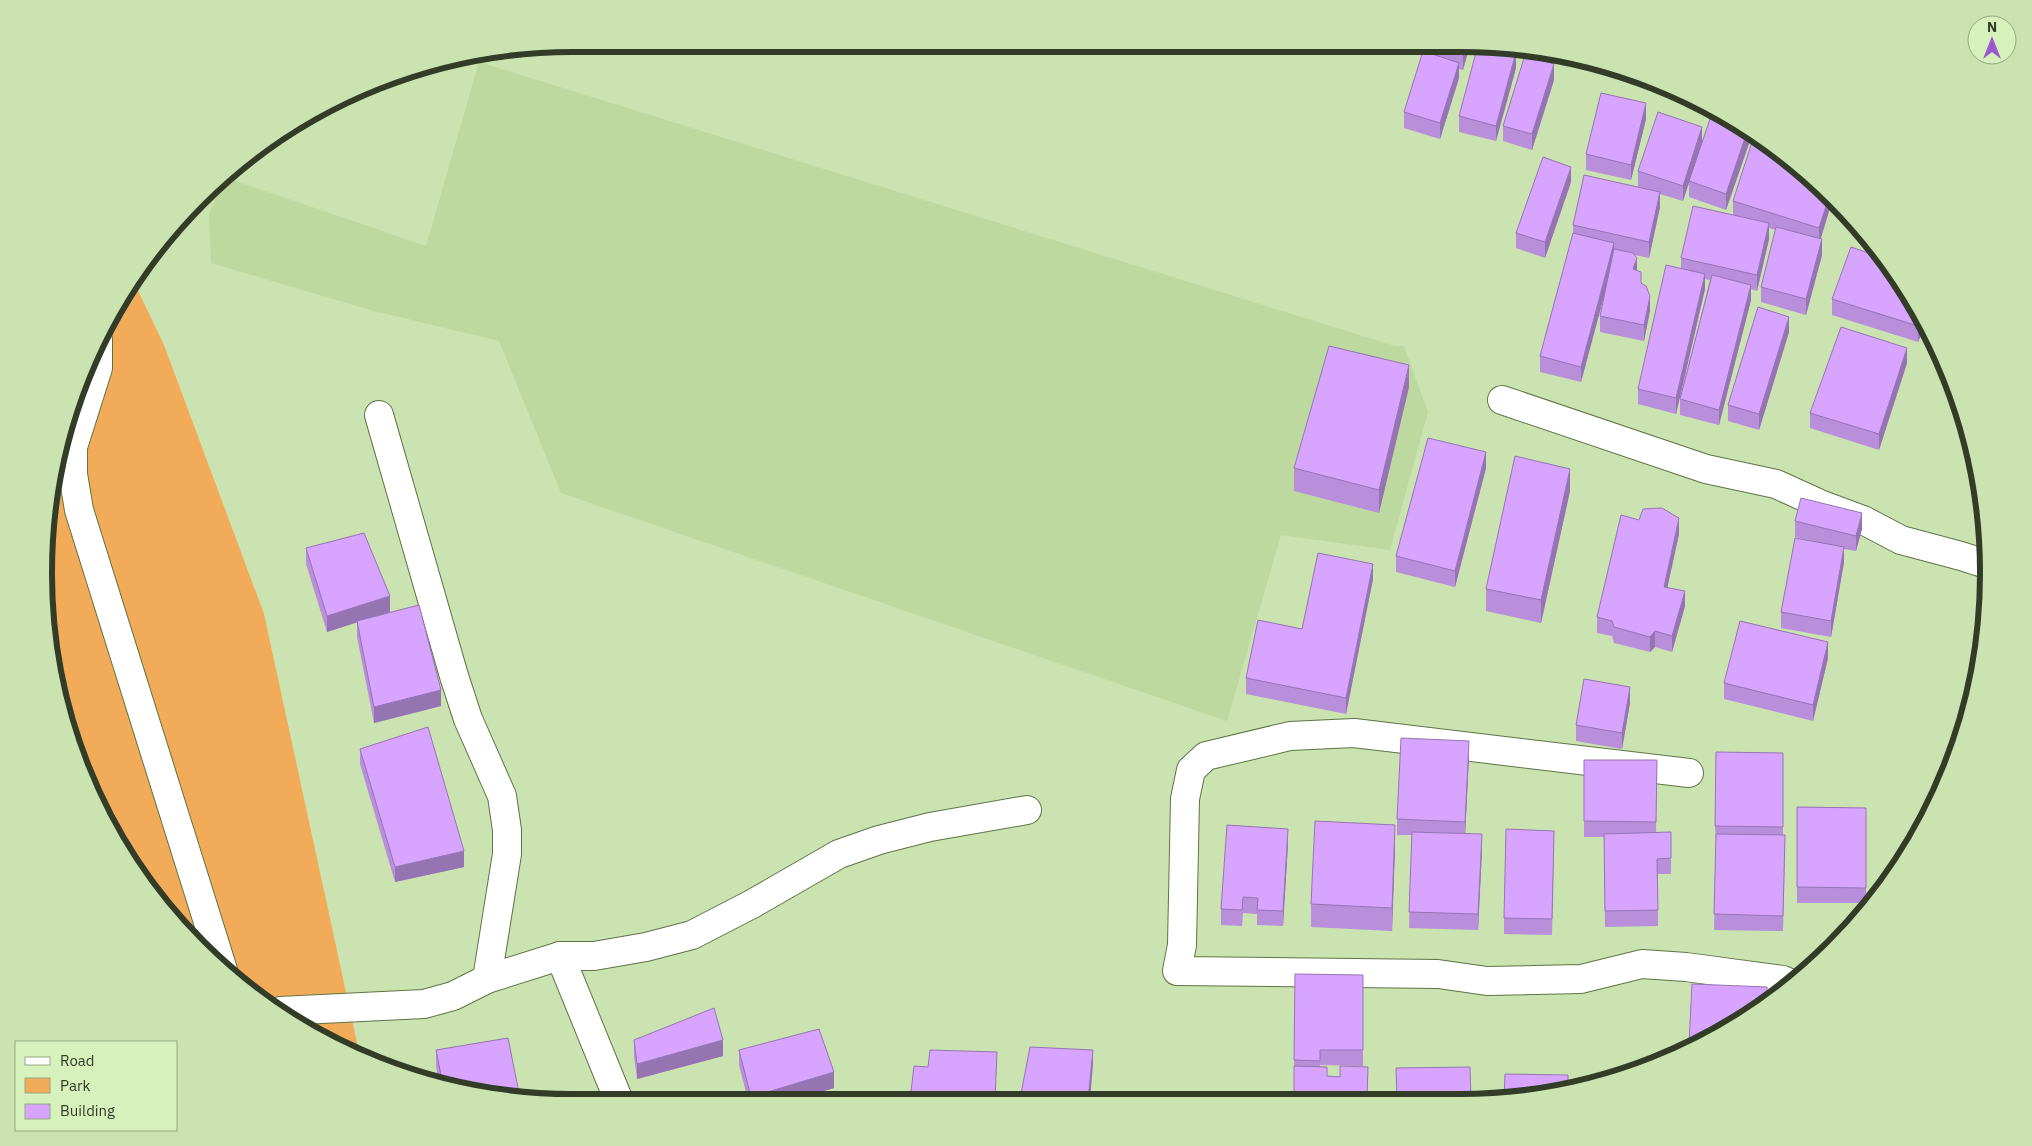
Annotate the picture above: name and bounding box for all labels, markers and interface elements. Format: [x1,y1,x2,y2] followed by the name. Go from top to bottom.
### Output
[1967,15,2017,65] north arrow
[1987,18,1997,36] text: N
[15,1041,178,1131] legend
[60,1051,95,1070] text: Road
[60,1076,90,1095] text: Park
[60,1101,115,1120] text: Building

